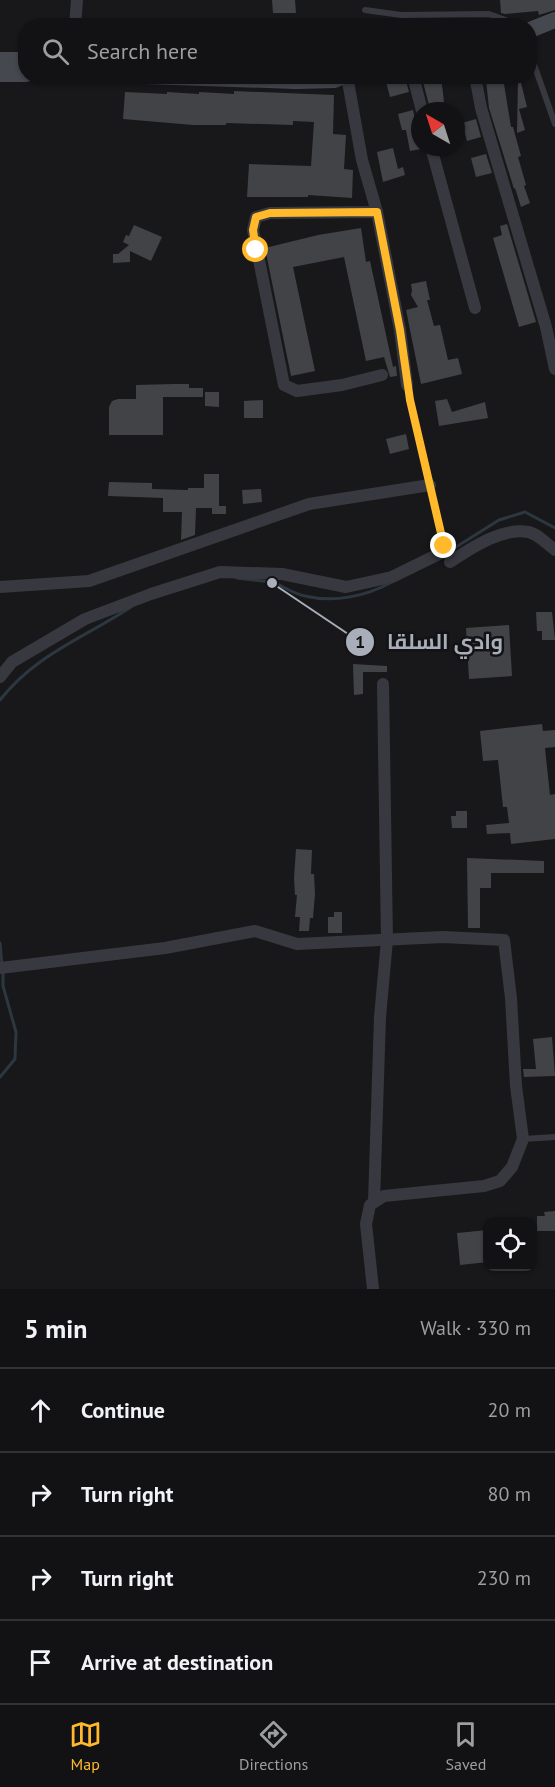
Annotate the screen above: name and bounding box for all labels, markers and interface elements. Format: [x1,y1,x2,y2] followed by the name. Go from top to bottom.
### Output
[18,18,537,84] search box
[39,35,72,68] icon: search
[87,37,198,65] text: Search here
[411,102,465,156] north arrow
[242,236,268,262] route start
[430,532,456,558] route end
[345,622,515,661] callout: وادي السلقا
[387,628,503,659] text: وادي السلقا
[355,630,365,653] text: 1
[483,1217,537,1271] map controls
[483,1217,537,1271] button: locate
[24,1312,87,1345] text: 5 min
[420,1315,531,1341] text: Walk · 330 m
[24,1394,57,1427] icon: ahead
[81,1396,165,1424] text: Continue
[488,1397,531,1423] text: 20 m
[24,1478,57,1511] icon: right
[81,1480,173,1508] text: Turn right
[488,1481,531,1507] text: 80 m
[24,1562,57,1595] icon: right
[81,1564,173,1592] text: Turn right
[477,1565,531,1591] text: 230 m
[24,1646,57,1679] icon: arrive
[81,1648,273,1676] text: Arrive at destination
[69,1718,102,1774] tab: Map
[239,1718,308,1774] tab: Directions
[446,1718,486,1774] tab: Saved

